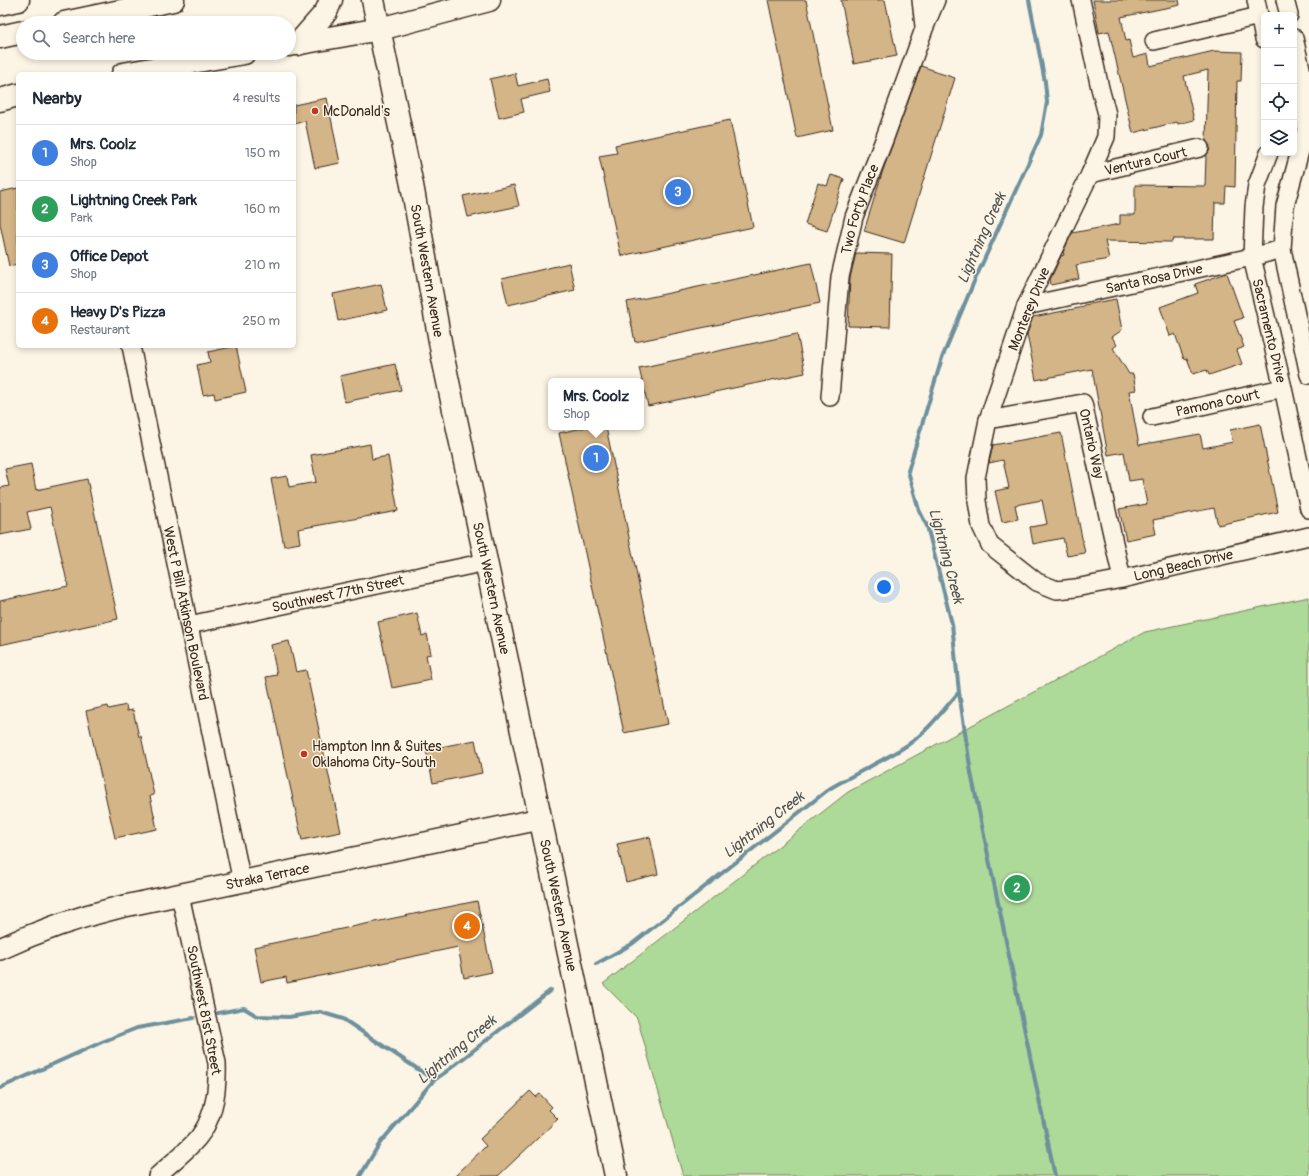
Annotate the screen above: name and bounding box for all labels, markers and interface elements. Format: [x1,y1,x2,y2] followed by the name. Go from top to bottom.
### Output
[1261,12,1297,156] map controls
[1261,12,1297,48] button: +
[16,16,296,60] search box
[30,27,52,49] icon: search
[62,29,135,48] text: Search here
[1261,48,1297,84] button: −
[1261,84,1297,120] button: locate
[32,88,81,109] text: Nearby
[233,90,280,106] text: 4 results
[323,103,391,120] place label: McDonald's
[310,106,320,116] marker: McDonald's
[1261,120,1297,156] button: layers
[70,135,136,154] text: Mrs. Coolz
[1103,143,1189,179] street label: Ventura Court
[42,145,48,161] text: 1
[245,145,280,161] text: 150 m
[70,154,97,170] text: Shop
[837,162,882,256] street label: Two Forty Place
[665,177,691,207] pin: 3
[953,188,1011,286] water label: Lightning Creek
[70,191,197,210] text: Lightning Creek Park
[41,201,49,217] text: 2
[244,201,280,217] text: 160 m
[407,203,448,339] street label: South Western Avenue
[70,210,93,226] text: Park
[70,247,148,266] text: Office Depot
[41,257,49,273] text: 3
[244,257,280,273] text: 210 m
[1104,259,1204,297] street label: Santa Rosa Drive
[1005,265,1053,353] street label: Monterey Drive
[70,266,97,282] text: Shop
[1249,277,1290,384] street label: Sacramento Drive
[70,303,166,322] text: Heavy D's Pizza
[41,313,49,329] text: 4
[242,313,280,329] text: 250 m
[70,322,130,338] text: Restaurant
[548,378,644,430] popup
[1174,385,1261,420] street label: Pamona Court
[563,387,629,406] text: Mrs. Coolz
[563,406,590,422] text: Shop
[1076,407,1108,480] street label: Ontario Way
[583,443,609,473] pin: 1
[924,506,968,607] water label: Lightning Creek
[469,520,514,656] street label: South Western Avenue
[160,525,213,702] street label: West P Bill Atkinson Boulevard
[1132,545,1235,585] street label: Long Beach Drive
[270,571,406,616] street label: Southwest 77th Street
[874,577,894,597] your location
[312,738,442,771] place label: Hampton Inn & Suites Oklahoma City-South
[299,749,309,759] marker: Hampton Inn & Suites Oklahoma City-South
[720,786,810,863] water label: Lightning Creek
[536,837,581,973] street label: South Western Avenue
[224,859,311,893] street label: Straka Terrace
[1004,873,1030,903] pin: 2
[454,911,480,941] pin: 4
[183,944,225,1077] street label: Southwest 81st Street
[414,1010,502,1089] water label: Lightning Creek

